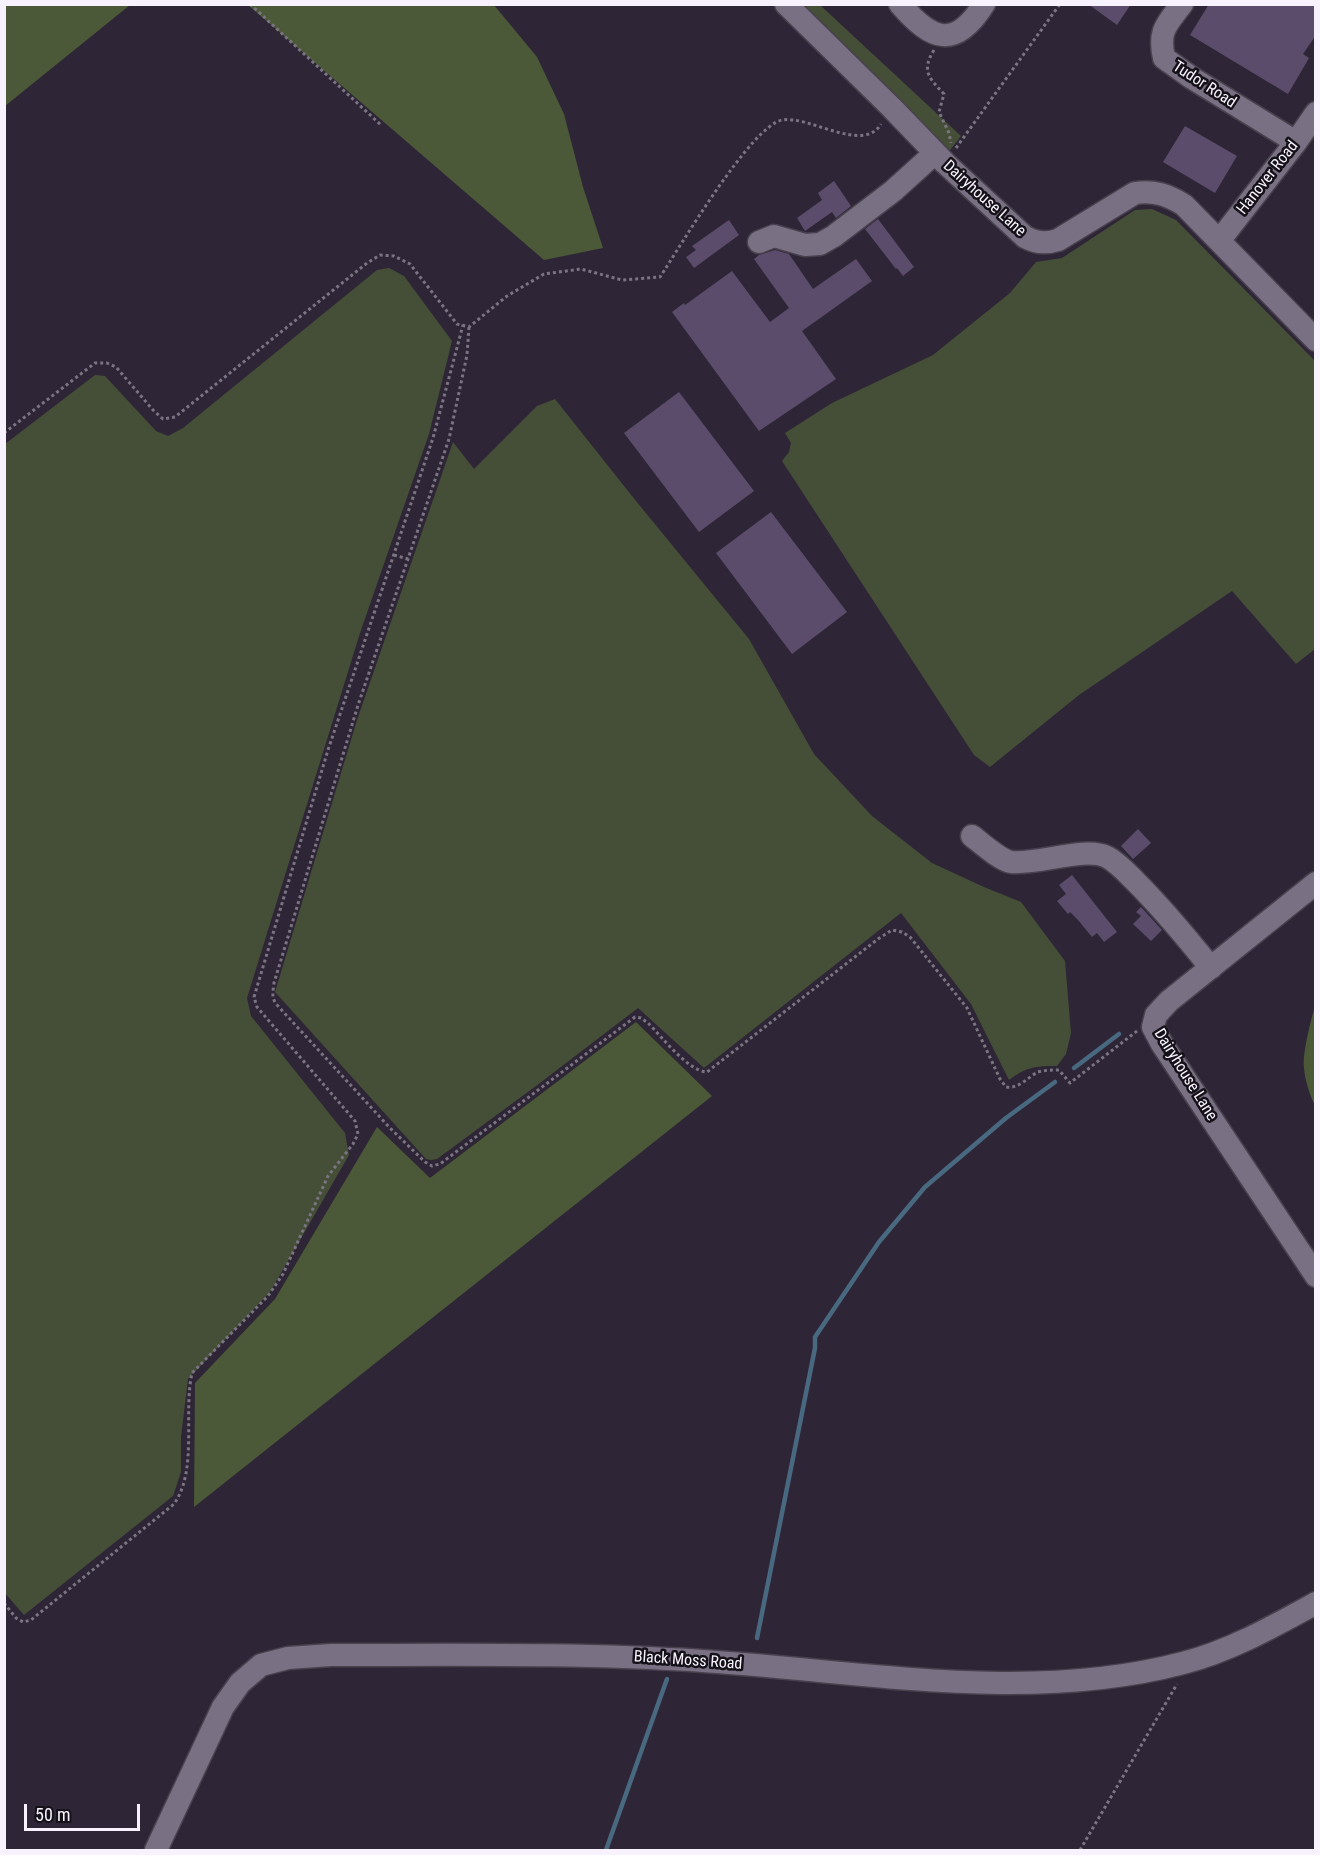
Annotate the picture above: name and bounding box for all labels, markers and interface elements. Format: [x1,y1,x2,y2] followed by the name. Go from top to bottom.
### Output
[1169,57,1239,113] street label: Tudor Road
[1233,137,1303,219] street label: Hanover Road
[939,157,1029,241] street label: Dairyhouse Lane
[1149,1026,1221,1124] street label: Dairyhouse Lane
[633,1648,743,1674] street label: Black Moss Road
[27,1792,142,1830] scale bar
[35,1804,70,1825] text: 50 m

